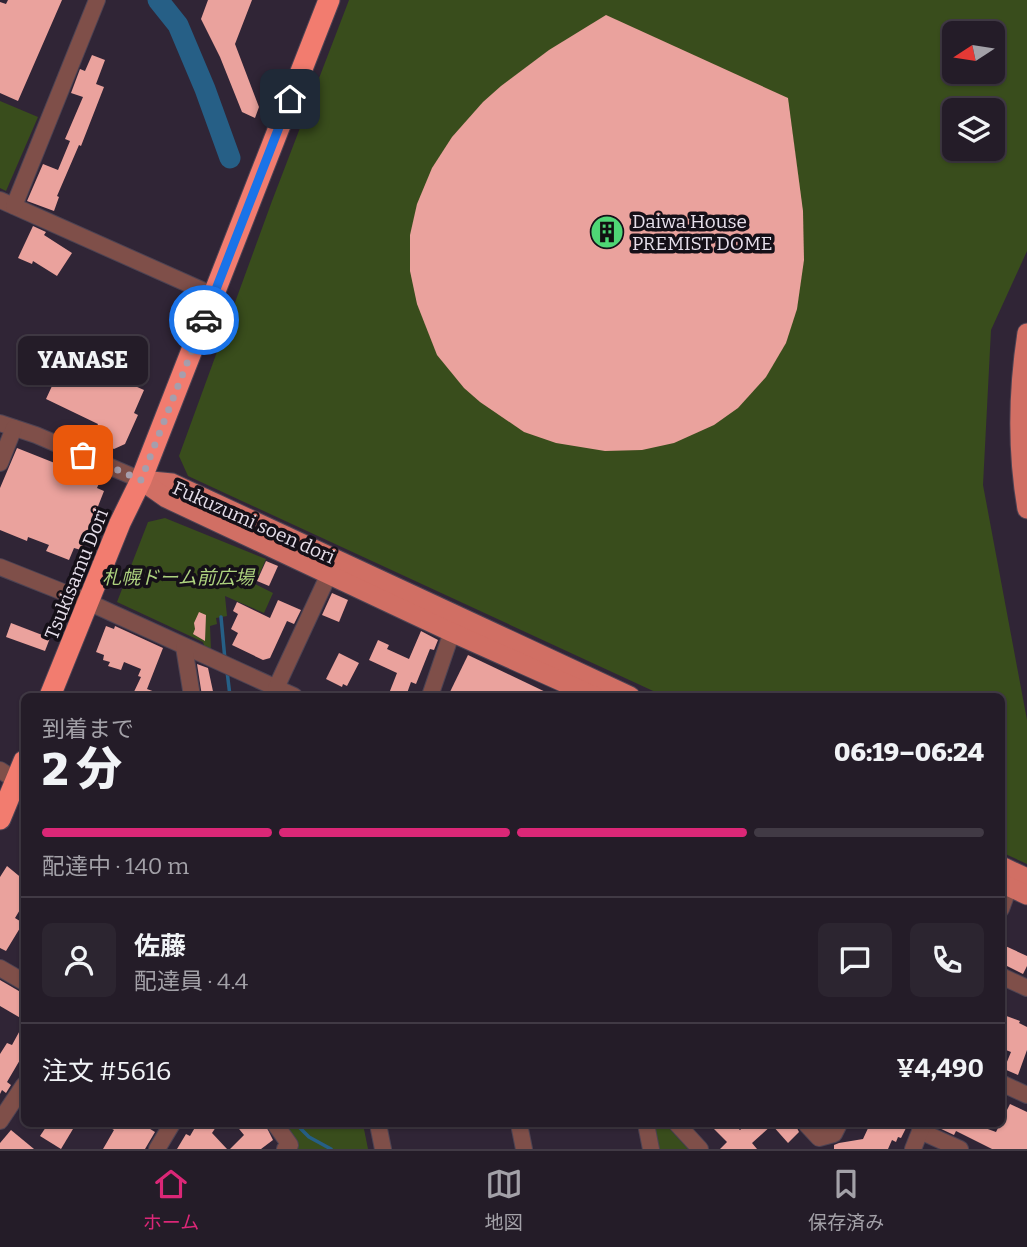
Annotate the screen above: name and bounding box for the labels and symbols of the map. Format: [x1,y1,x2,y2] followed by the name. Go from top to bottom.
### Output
[942,21,1004,84] north arrow
[260,69,320,129] pin
[632,210,773,255] place label: Daiwa House PREMIST DOME
[588,213,626,251] building icon: Daiwa House PREMIST DOME
[169,285,239,355] courier
[18,336,148,385] callout: YANASE
[53,425,113,485] pin
[169,476,339,569] street label: Fukuzumi soen dori
[40,505,113,643] street label: Tsukisamu Dori
[102,566,256,589] park label: 札幌ドーム前広場

